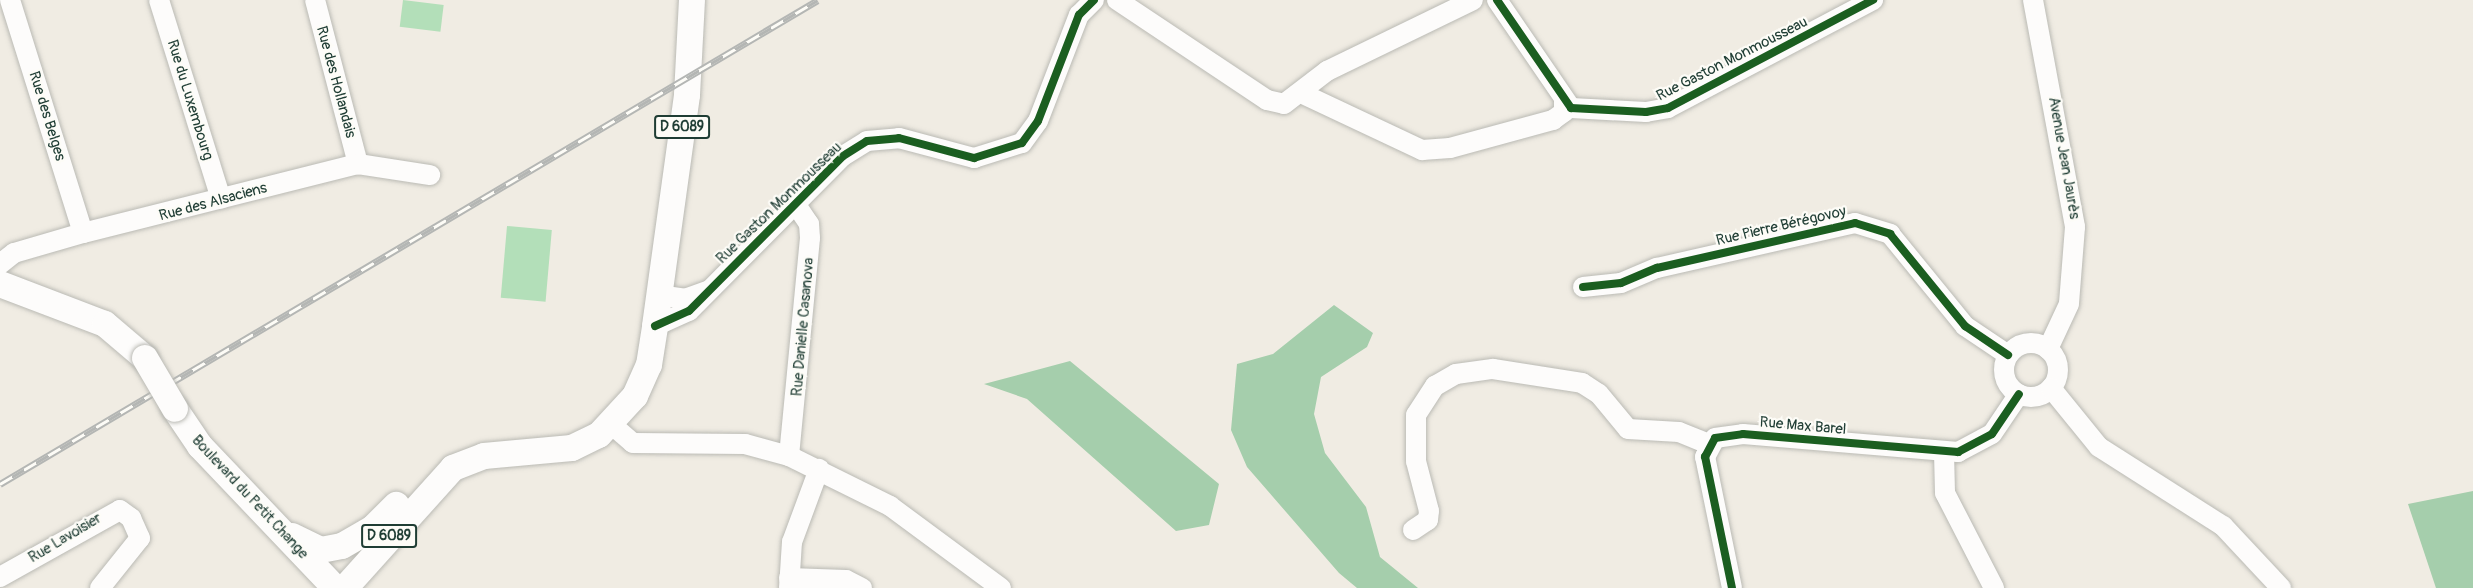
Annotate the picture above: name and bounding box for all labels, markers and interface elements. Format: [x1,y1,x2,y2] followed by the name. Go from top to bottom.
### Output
[1653,13,1811,105] street label: Rue Gaston Monmousseau
[312,24,360,140] street label: Rue des Hollandais
[163,38,217,162] street label: Rue du Luxembourg
[25,69,69,163] street label: Rue des Belges
[2044,96,2084,220] street label: Avenue Jean Jaurès
[654,116,710,138] road number: D 6089
[713,138,845,268] street label: Rue Gaston Monmousseau
[157,179,269,225] street label: Rue des Alsaciens
[1714,202,1848,250] street label: Rue Pierre Bérégovoy
[788,257,818,397] street label: Rue Danielle Casanova
[1759,413,1847,439] street label: Rue Max Barel
[188,431,312,563] street label: Boulevard du Petit Change
[25,509,105,567] street label: Rue Lavoisier
[360,525,418,547] road number: D 6089

